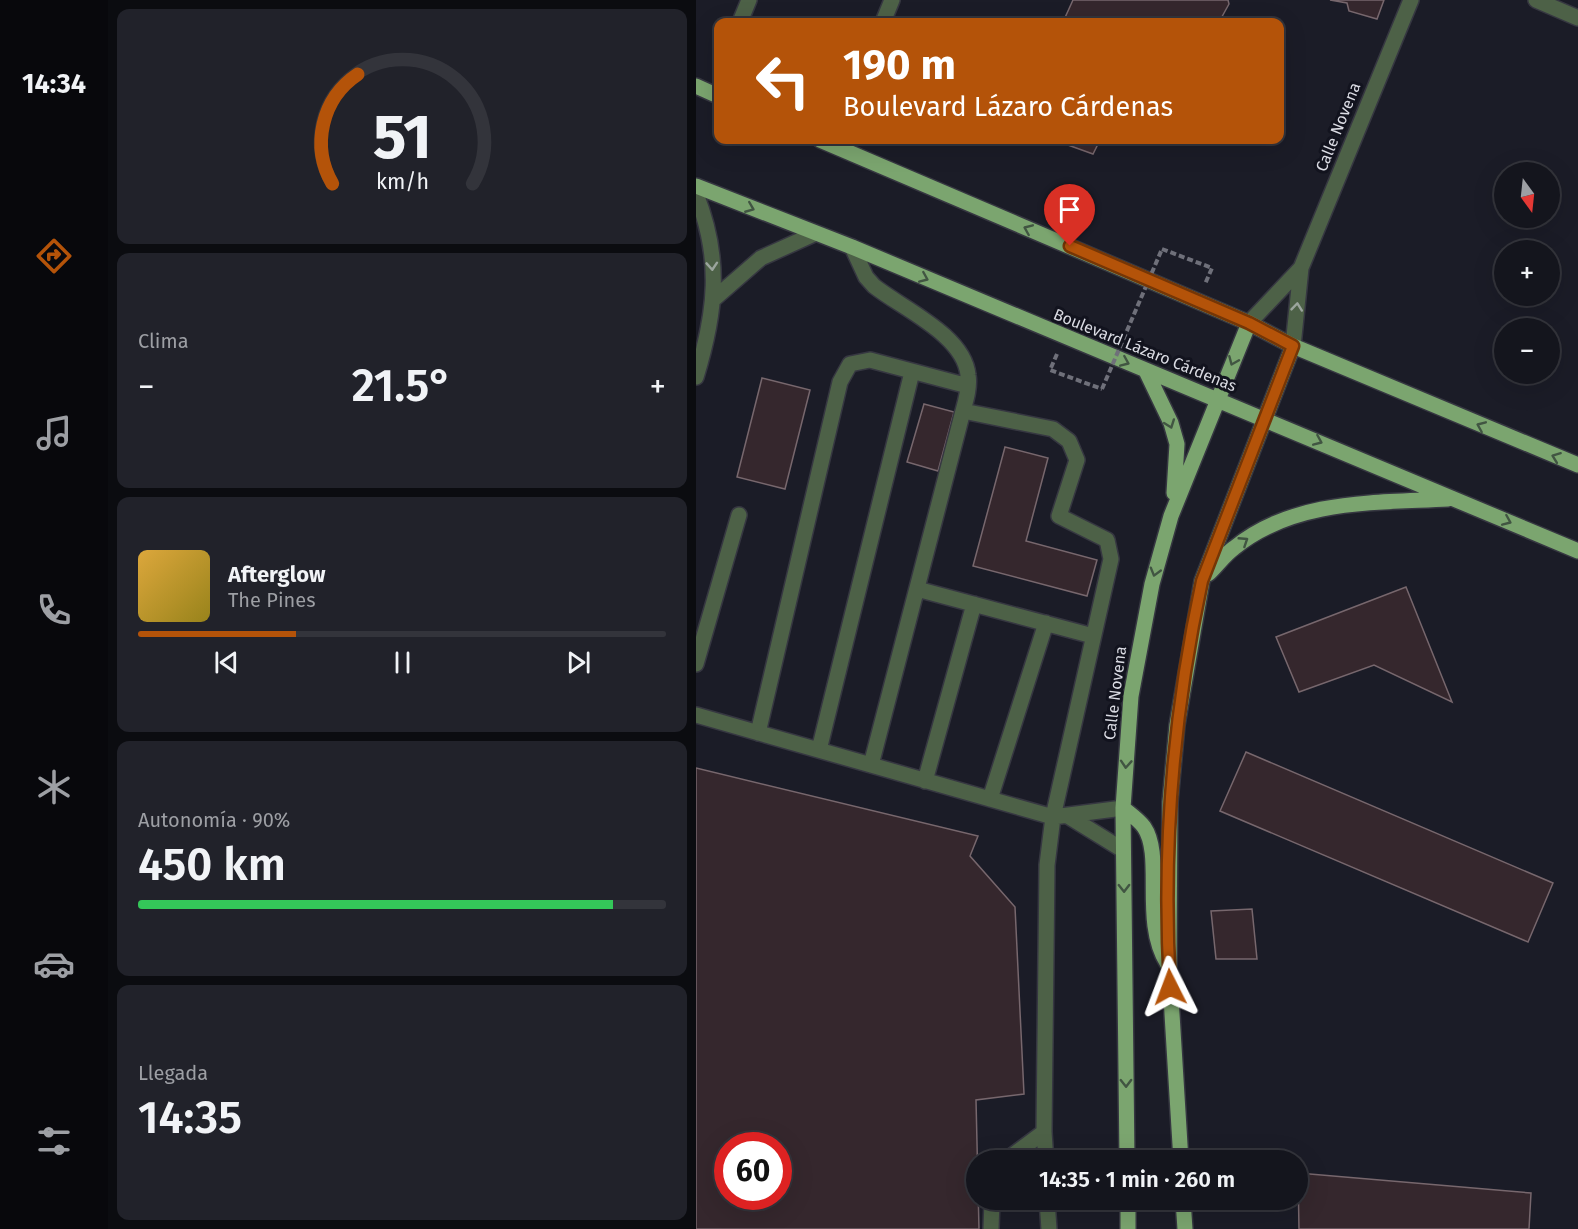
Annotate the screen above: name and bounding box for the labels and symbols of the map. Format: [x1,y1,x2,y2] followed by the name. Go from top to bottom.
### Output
[1312,80,1364,174] street label: Calle Novena
[1494,162,1560,228] north arrow
[1044,184,1095,246] pin
[744,201,755,213] one-way arrow
[1024,224,1035,236] one-way arrow
[706,262,719,271] one-way arrow
[918,270,929,282] one-way arrow
[1290,302,1303,312] one-way arrow
[1051,305,1239,395] street label: Boulevard Lázaro Cárdenas
[1119,355,1130,367] one-way arrow
[1228,355,1240,366] one-way arrow
[1163,418,1176,429] one-way arrow
[1476,421,1487,433] one-way arrow
[1312,434,1323,446] one-way arrow
[1552,452,1563,464] one-way arrow
[1501,514,1512,526] one-way arrow
[1238,537,1249,548] one-way arrow
[1150,567,1163,577] one-way arrow
[1100,645,1130,741] street label: Calle Novena
[1119,760,1132,769] one-way arrow
[1117,883,1130,892] one-way arrow
[1138,955,1202,1019] position arrow
[1120,1078,1132,1087] one-way arrow
[714,1132,792,1210] speed limit sign: 60

